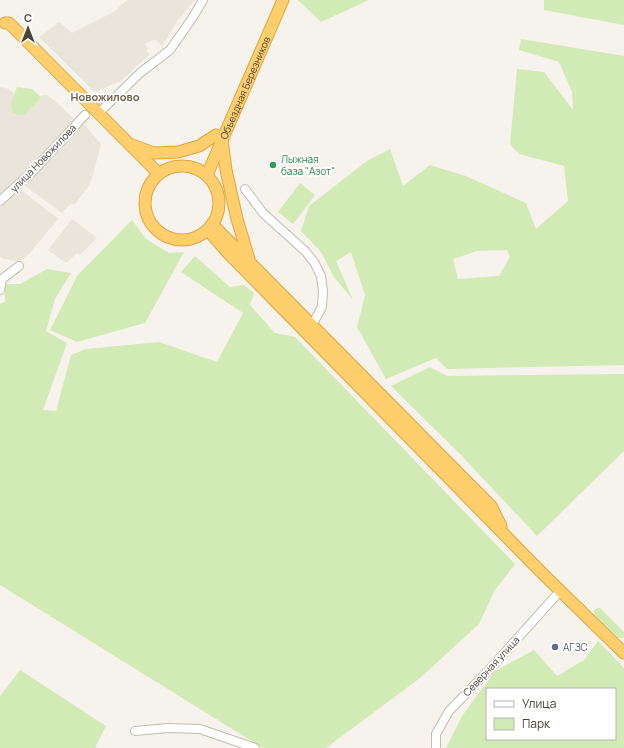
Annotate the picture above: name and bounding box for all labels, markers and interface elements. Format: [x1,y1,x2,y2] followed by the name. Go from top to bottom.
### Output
[8,8,48,48] north arrow
[24,10,32,25] text: С
[216,34,274,141] street label: Объездная Березников
[71,89,140,104] district label: Новожилово
[7,121,79,195] street label: улица Новожилова
[281,152,335,178] place label: Лыжная база "Азот"
[268,160,278,170] marker: Лыжная база "Азот"
[459,633,523,699] street label: Северная улица
[563,640,588,654] place label: АГЗС
[550,642,560,652] marker: АГЗС
[486,688,616,740] legend
[522,695,556,712] text: Улица
[522,715,551,732] text: Парк

